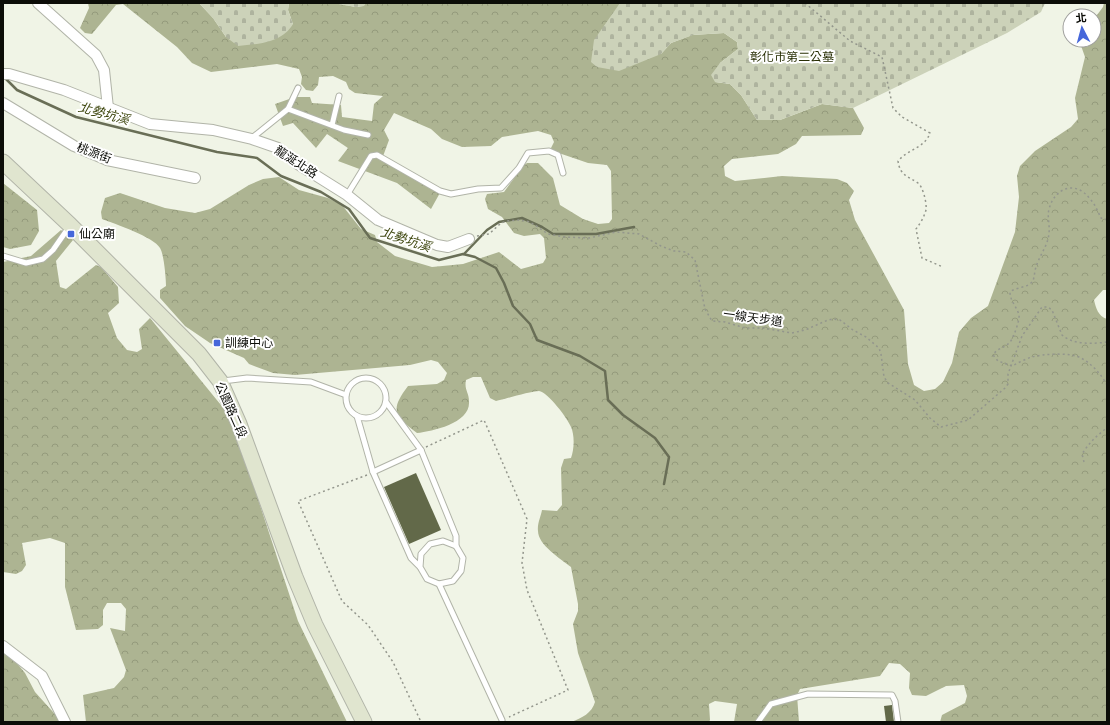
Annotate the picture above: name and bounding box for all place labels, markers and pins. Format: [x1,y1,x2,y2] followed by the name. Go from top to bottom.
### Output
[79,227,115,241] place label: 仙公廟
[66,229,76,239] marker: 仙公廟
[225,336,273,350] place label: 訓練中心
[212,338,222,348] marker: 訓練中心

